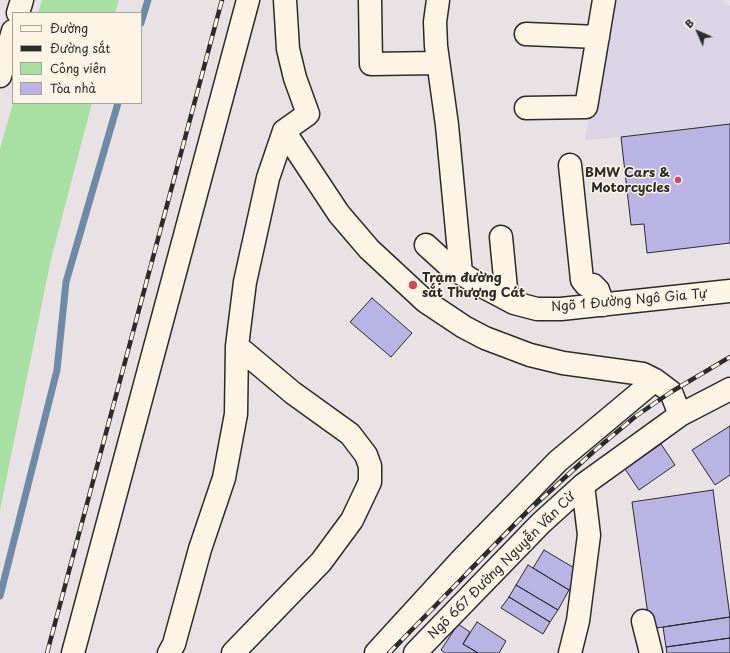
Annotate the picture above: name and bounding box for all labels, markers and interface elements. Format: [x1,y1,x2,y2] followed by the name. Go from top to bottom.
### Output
[12,12,142,104] legend
[678,12,718,52] north arrow
[680,14,698,32] text: B
[50,19,88,37] text: Đường
[50,39,110,57] text: Đường sắt
[50,59,106,77] text: Công viên
[50,79,96,97] text: Tòa nhà
[585,165,670,196] place label: BMW Cars & Motorcycles
[673,175,683,185] marker: BMW Cars & Motorcycles
[422,270,525,301] place label: Trạm đường sắt Thượng Cát
[407,279,419,291] marker: Trạm đường sắt Thượng Cát
[551,286,707,316] street label: Ngõ 1 Đường Ngô Gia Tự
[425,489,579,643] street label: Ngõ 667 Đường Nguyễn Văn Cừ

